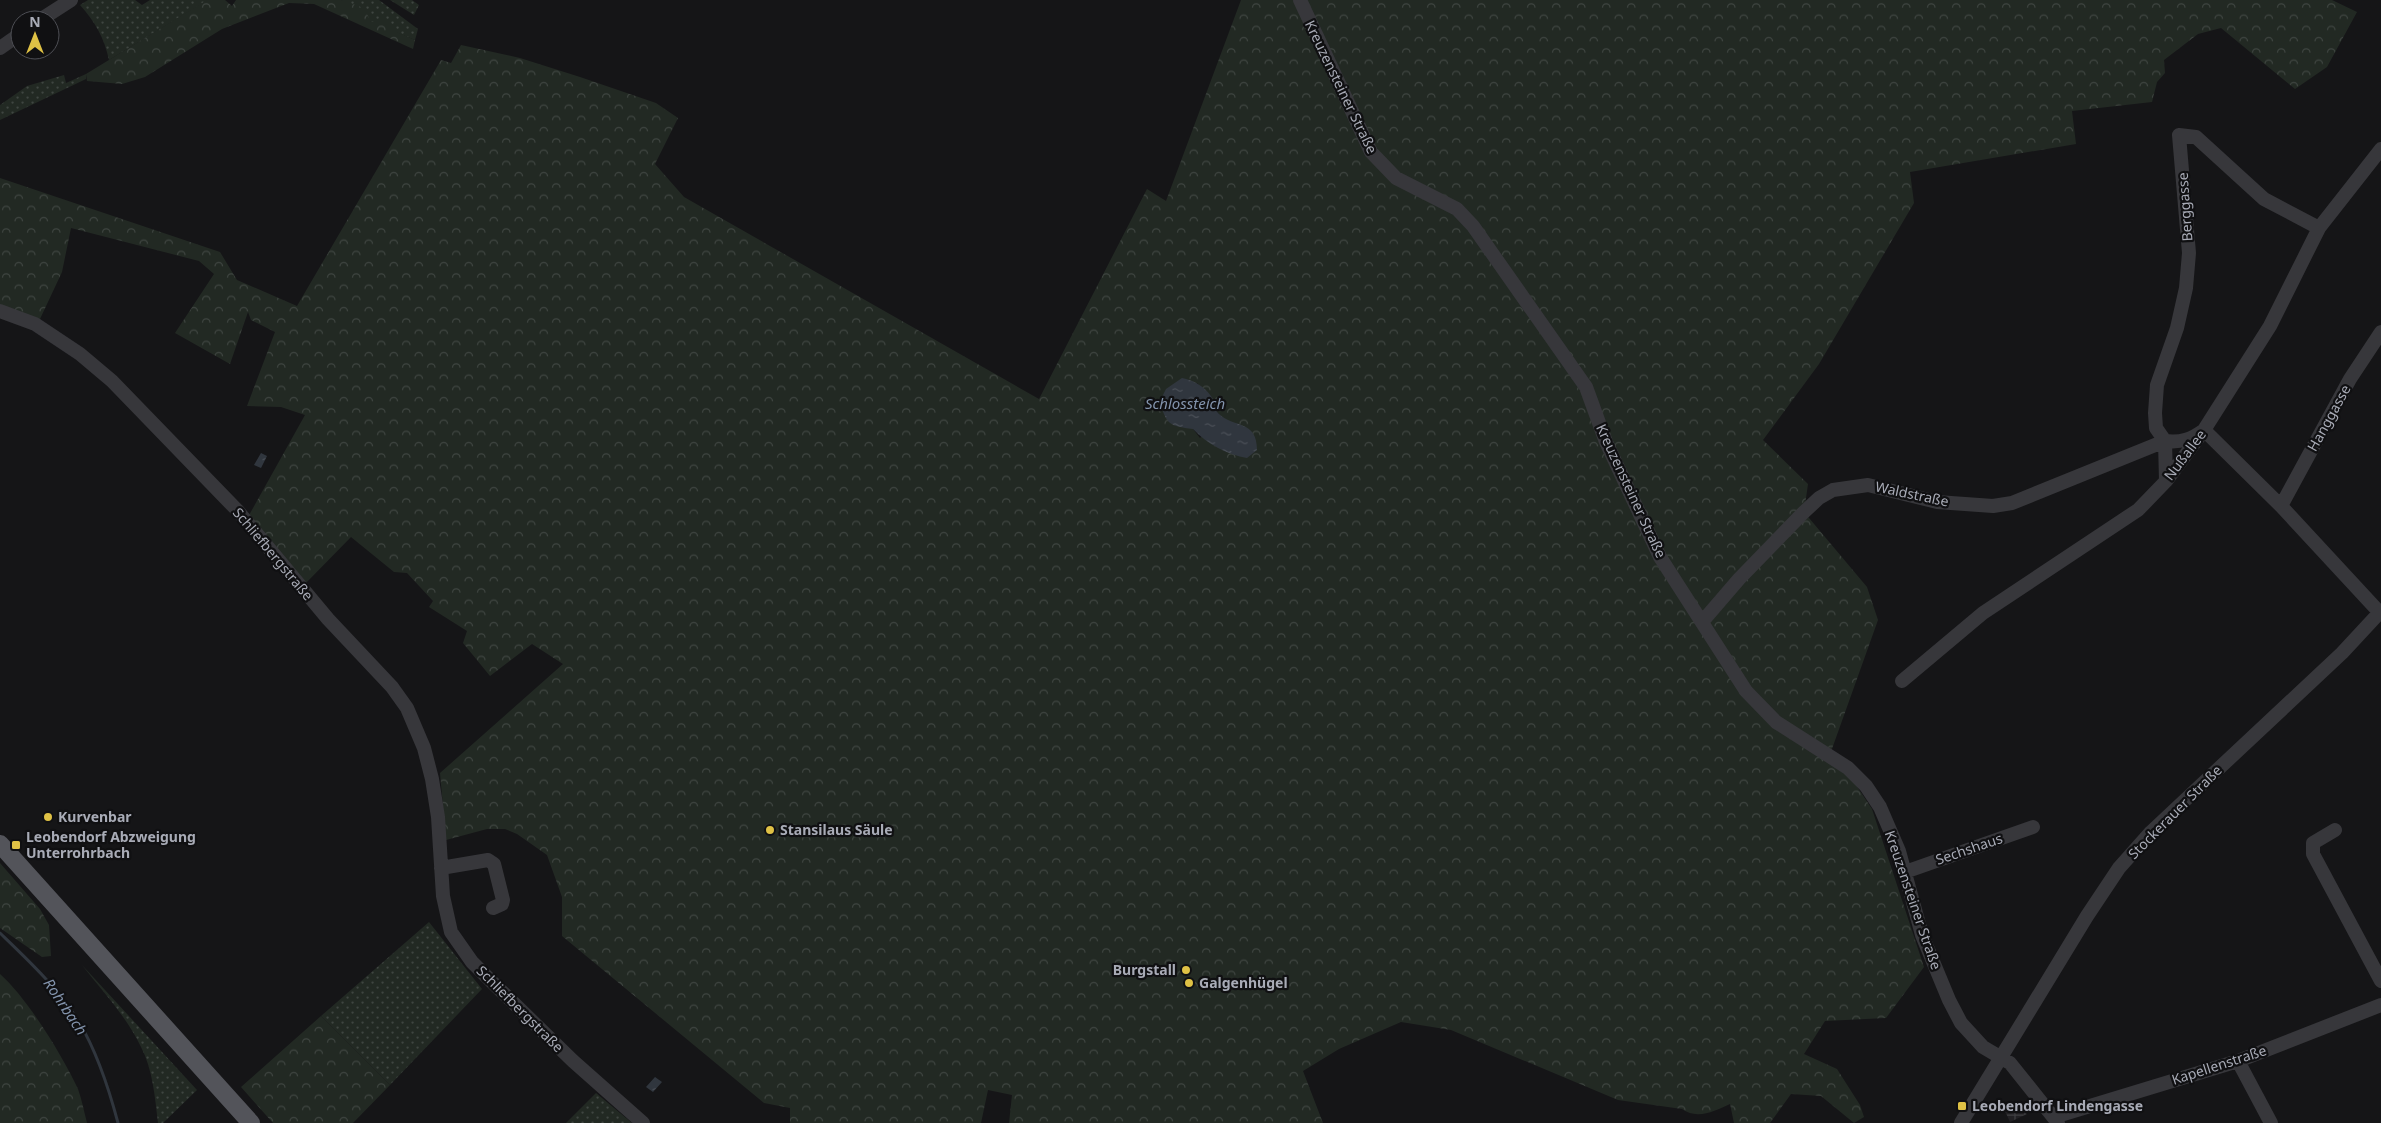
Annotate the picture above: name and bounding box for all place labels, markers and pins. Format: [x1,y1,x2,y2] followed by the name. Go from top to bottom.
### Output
[58,807,132,826] place label: Kurvenbar
[42,811,54,823] marker: Kurvenbar
[780,820,893,839] place label: Stansilaus Säule
[764,824,776,836] marker: Stansilaus Säule
[26,827,196,862] place label: Leobendorf Abzweigung Unterrohrbach
[10,839,22,851] marker: Leobendorf Abzweigung Unterrohrbach
[1113,960,1176,979] place label: Burgstall
[1180,964,1192,976] marker: Burgstall
[1199,973,1288,992] place label: Galgenhügel
[1183,977,1195,989] marker: Galgenhügel
[1972,1096,2143,1115] place label: Leobendorf Lindengasse
[1956,1100,1968,1112] marker: Leobendorf Lindengasse

